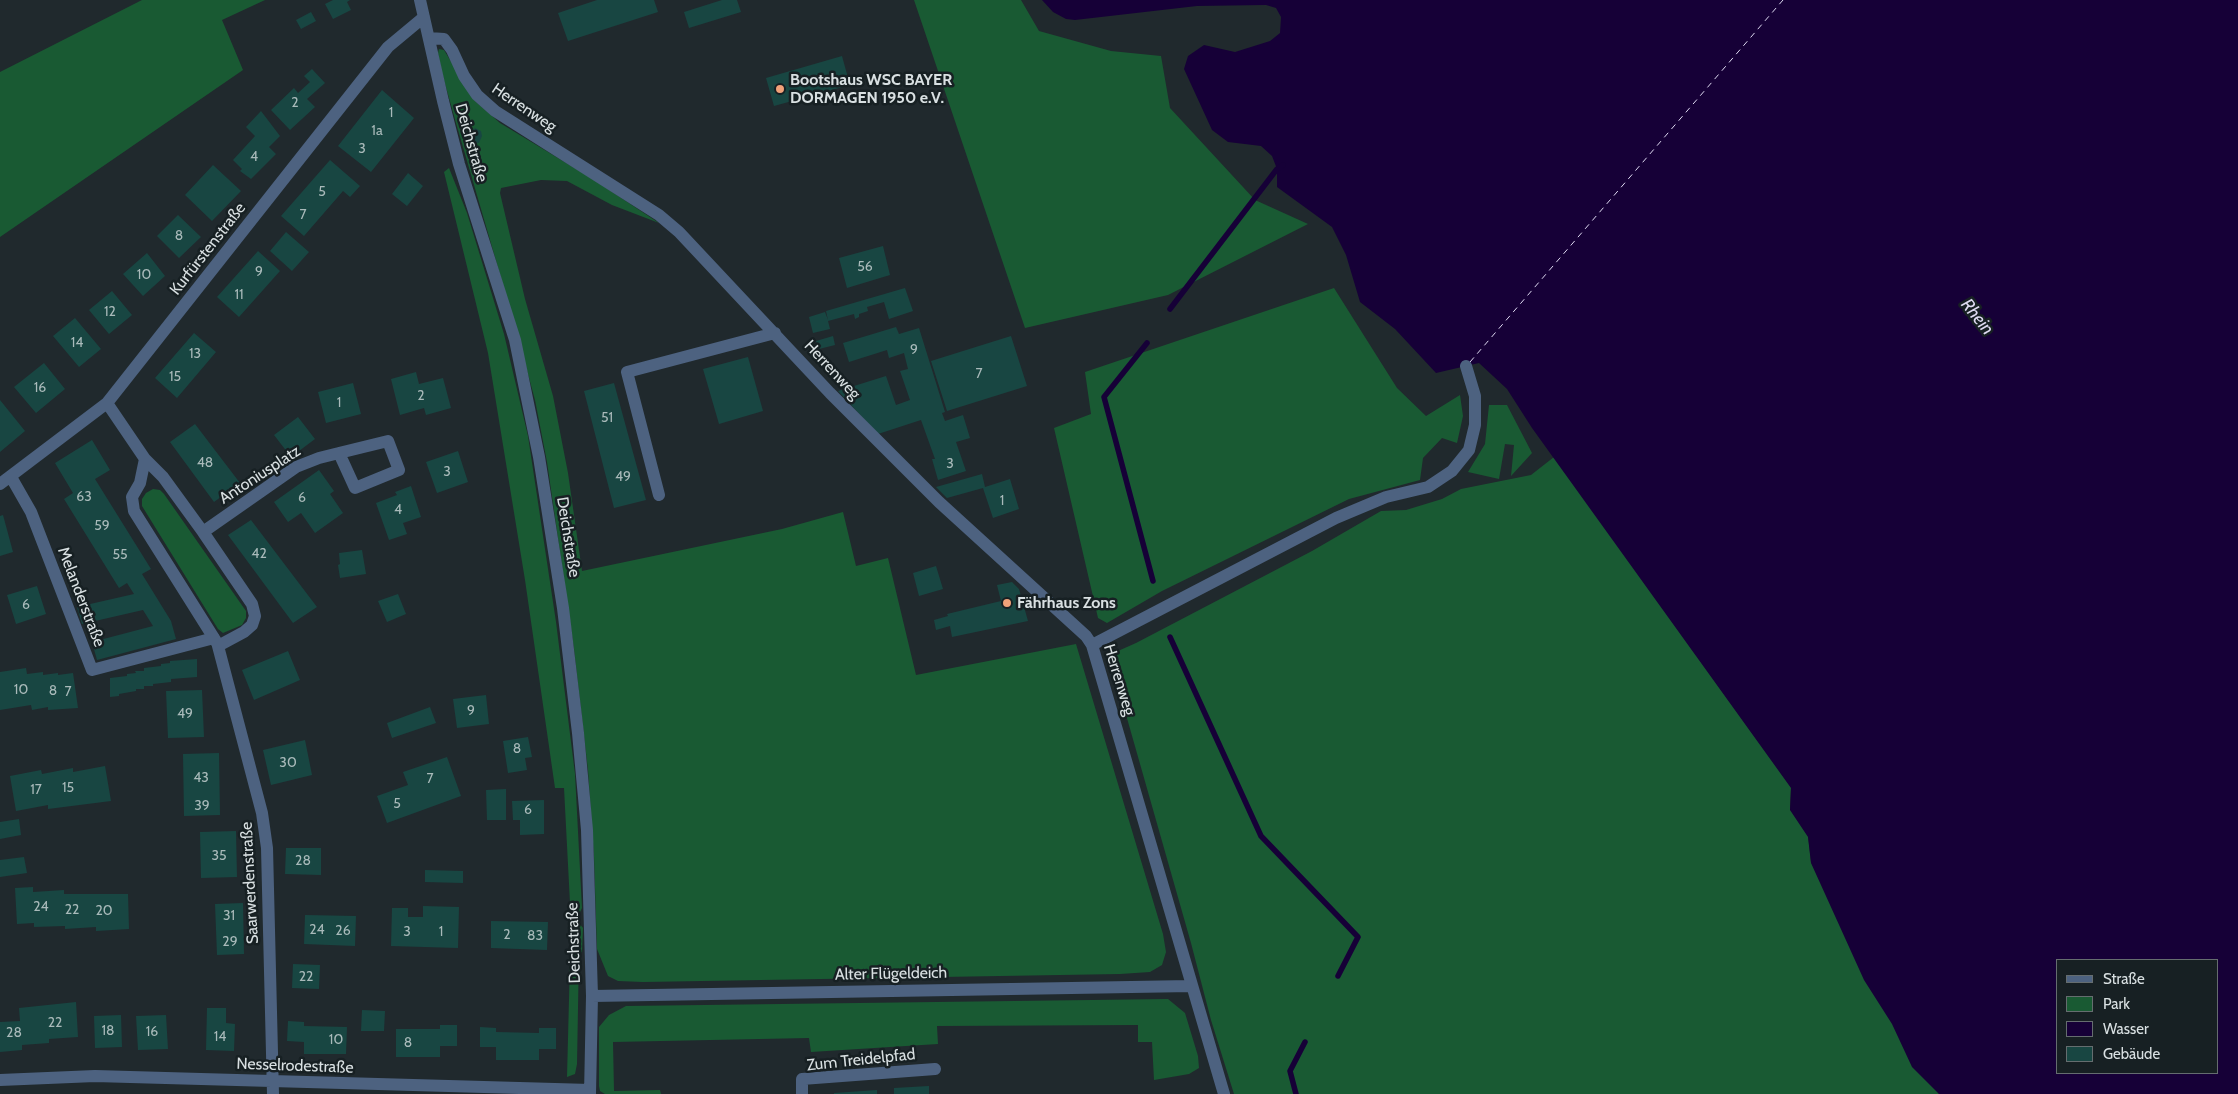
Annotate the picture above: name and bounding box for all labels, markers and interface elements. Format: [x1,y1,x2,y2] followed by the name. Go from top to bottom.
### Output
[790,70,952,108] place label: Bootshaus WSC BAYER DORMAGEN 1950 e.V.
[488,79,560,137] street label: Herrenweg
[774,83,786,95] marker: Bootshaus WSC BAYER DORMAGEN 1950 e.V.
[291,95,299,111] house number: 2
[451,101,491,185] street label: Deichstraße
[389,105,393,121] house number: 1
[371,123,383,139] house number: 1a
[358,141,366,157] house number: 3
[250,149,258,165] house number: 4
[318,184,326,200] house number: 5
[166,199,250,299] street label: Kurfürstenstraße
[299,207,307,223] house number: 7
[175,228,183,244] house number: 8
[857,259,873,275] house number: 56
[255,264,263,280] house number: 9
[137,267,151,283] house number: 10
[234,287,244,303] house number: 11
[1956,294,1998,340] water label: Rhein
[104,304,116,320] house number: 12
[71,335,83,351] house number: 14
[800,336,864,404] street label: Herrenweg
[910,342,918,358] house number: 9
[189,346,201,362] house number: 13
[975,366,983,382] house number: 7
[169,369,181,385] house number: 15
[34,380,46,396] house number: 16
[417,388,425,404] house number: 2
[337,395,341,411] house number: 1
[601,410,613,426] house number: 51
[216,442,304,508] street label: Antoniusplatz
[197,455,213,471] house number: 48
[946,456,954,472] house number: 3
[443,464,451,480] house number: 3
[615,469,631,485] house number: 49
[76,489,92,505] house number: 63
[298,490,306,506] house number: 6
[1000,493,1004,509] house number: 1
[552,495,584,579] street label: Deichstraße
[394,502,402,518] house number: 4
[94,518,110,534] house number: 59
[53,544,109,650] street label: Melanderstraße
[251,546,267,562] house number: 42
[112,547,128,563] house number: 55
[1017,593,1116,613] place label: Fährhaus Zons
[22,597,30,613] house number: 6
[1001,597,1013,609] marker: Fährhaus Zons
[1099,642,1139,718] street label: Herrenweg
[14,682,28,698] house number: 10
[49,683,57,699] house number: 8
[64,684,72,700] house number: 7
[467,703,475,719] house number: 9
[177,706,193,722] house number: 49
[513,741,521,757] house number: 8
[279,755,297,771] house number: 30
[193,770,209,786] house number: 43
[426,771,434,787] house number: 7
[62,780,74,796] house number: 15
[30,782,42,798] house number: 17
[393,796,401,812] house number: 5
[194,798,210,814] house number: 39
[524,802,532,818] house number: 6
[237,821,263,945] street label: Saarwerdenstraße
[211,848,227,864] house number: 35
[295,853,311,869] house number: 28
[33,899,49,915] house number: 24
[65,902,79,918] house number: 22
[563,902,585,984] street label: Deichstraße
[95,903,113,919] house number: 20
[223,908,235,924] house number: 31
[309,922,325,938] house number: 24
[335,923,351,939] house number: 26
[403,924,411,940] house number: 3
[439,924,443,940] house number: 1
[503,927,511,943] house number: 2
[527,928,543,944] house number: 83
[222,934,238,950] house number: 29
[2056,959,2218,1074] legend
[835,963,947,985] street label: Alter Flügeldeich
[299,969,313,985] house number: 22
[2103,970,2145,988] text: Straße
[2103,995,2130,1013] text: Park
[48,1015,62,1031] house number: 22
[2103,1020,2149,1038] text: Wasser
[101,1023,115,1039] house number: 18
[146,1024,158,1040] house number: 16
[6,1025,22,1041] house number: 28
[214,1029,226,1045] house number: 14
[329,1032,343,1048] house number: 10
[404,1035,412,1051] house number: 8
[806,1045,916,1075] street label: Zum Treidelpfad
[2103,1045,2160,1063] text: Gebäude
[236,1054,354,1078] street label: Nesselrodestraße

